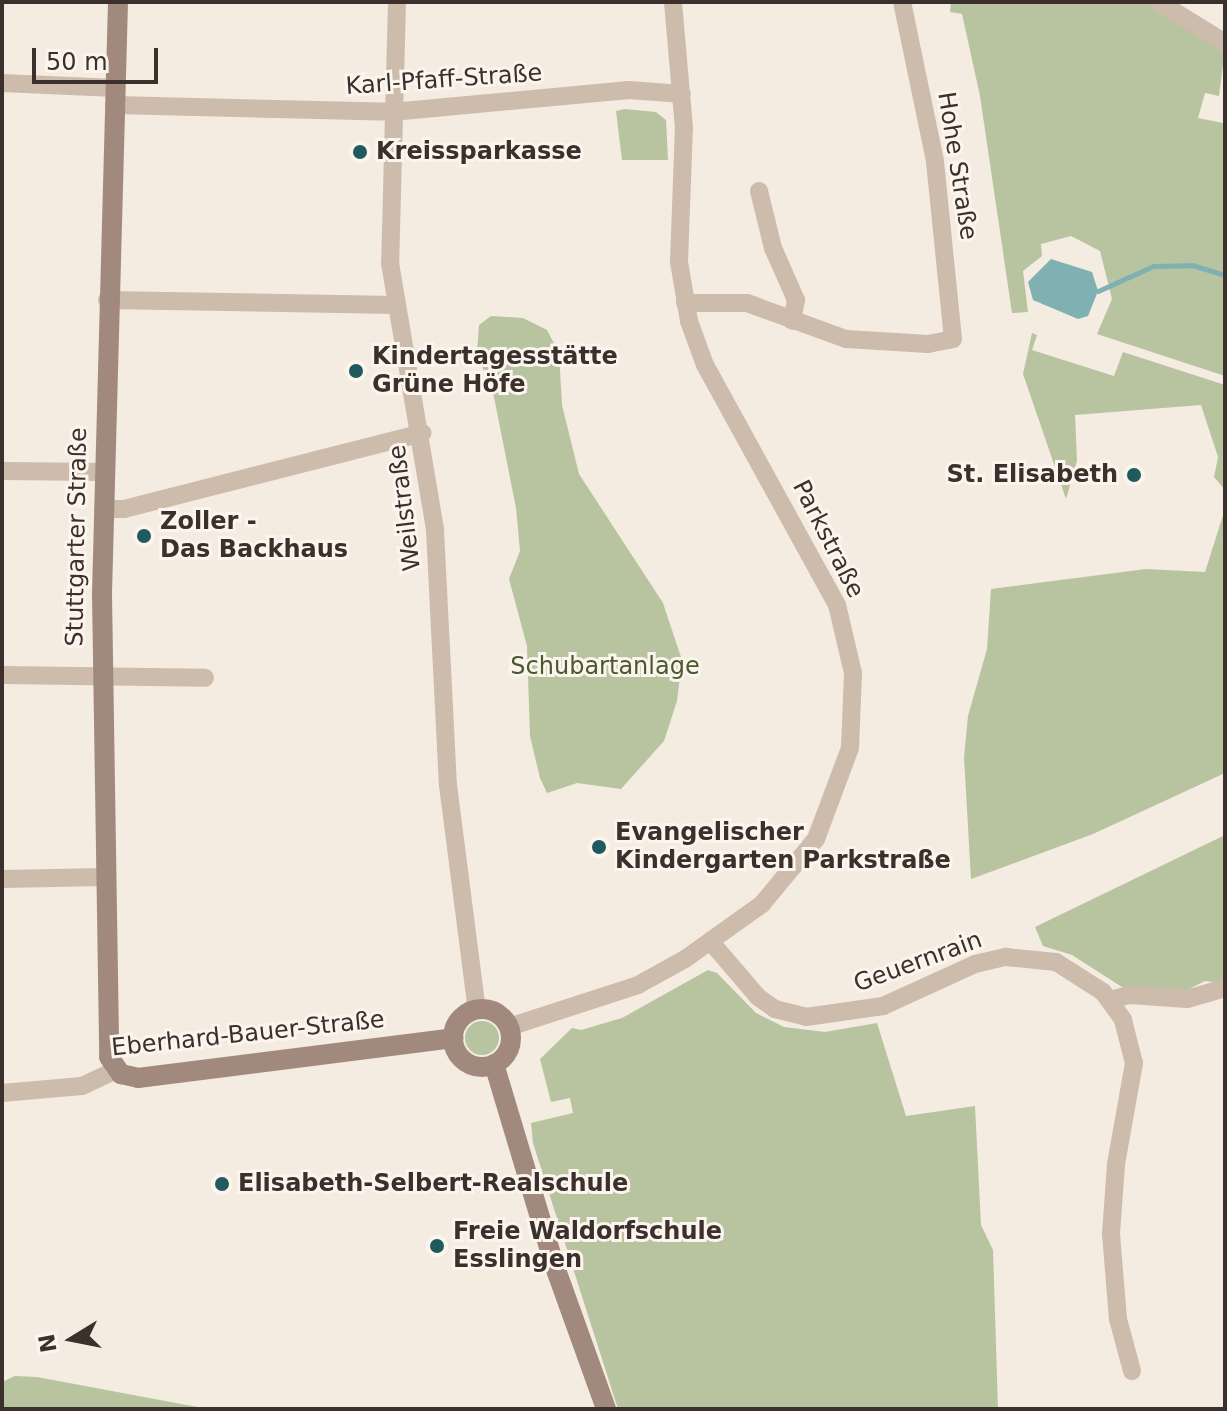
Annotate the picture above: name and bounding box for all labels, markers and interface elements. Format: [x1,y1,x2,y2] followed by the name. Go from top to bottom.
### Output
[36,32,162,82] scale bar
[46,48,108,76] text: 50 m
[345,59,543,101] street label: Karl-Pfaff-Straße
[931,90,983,242] street label: Hohe Straße
[376,138,582,166] place label: Kreissparkasse
[351,143,369,161] marker: Kreissparkasse
[372,343,618,399] place label: Kindertagesstätte Grüne Höfe
[347,362,365,380] marker: Kindertagesstätte Grüne Höfe
[61,427,93,647] street label: Stuttgarter Straße
[383,443,427,573] street label: Weilstraße
[946,461,1118,489] place label: St. Elisabeth
[1125,466,1143,484] marker: St. Elisabeth
[786,475,870,603] street label: Parkstraße
[160,508,348,564] place label: Zoller - Das Backhaus
[135,527,153,545] marker: Zoller - Das Backhaus
[510,653,700,681] park label: Schubartanlage
[615,819,951,875] place label: Evangelischer Kindergarten Parkstraße
[590,838,608,856] marker: Evangelischer Kindergarten Parkstraße
[850,925,986,999] street label: Geuernrain
[110,1005,386,1063] street label: Eberhard-Bauer-Straße
[238,1170,628,1198] place label: Elisabeth-Selbert-Realschule
[213,1175,231,1193] marker: Elisabeth-Selbert-Realschule
[453,1218,722,1274] place label: Freie Waldorfschule Esslingen
[428,1237,446,1255] marker: Freie Waldorfschule Esslingen
[32,1299,112,1379] north arrow
[34,1332,62,1355] text: N

